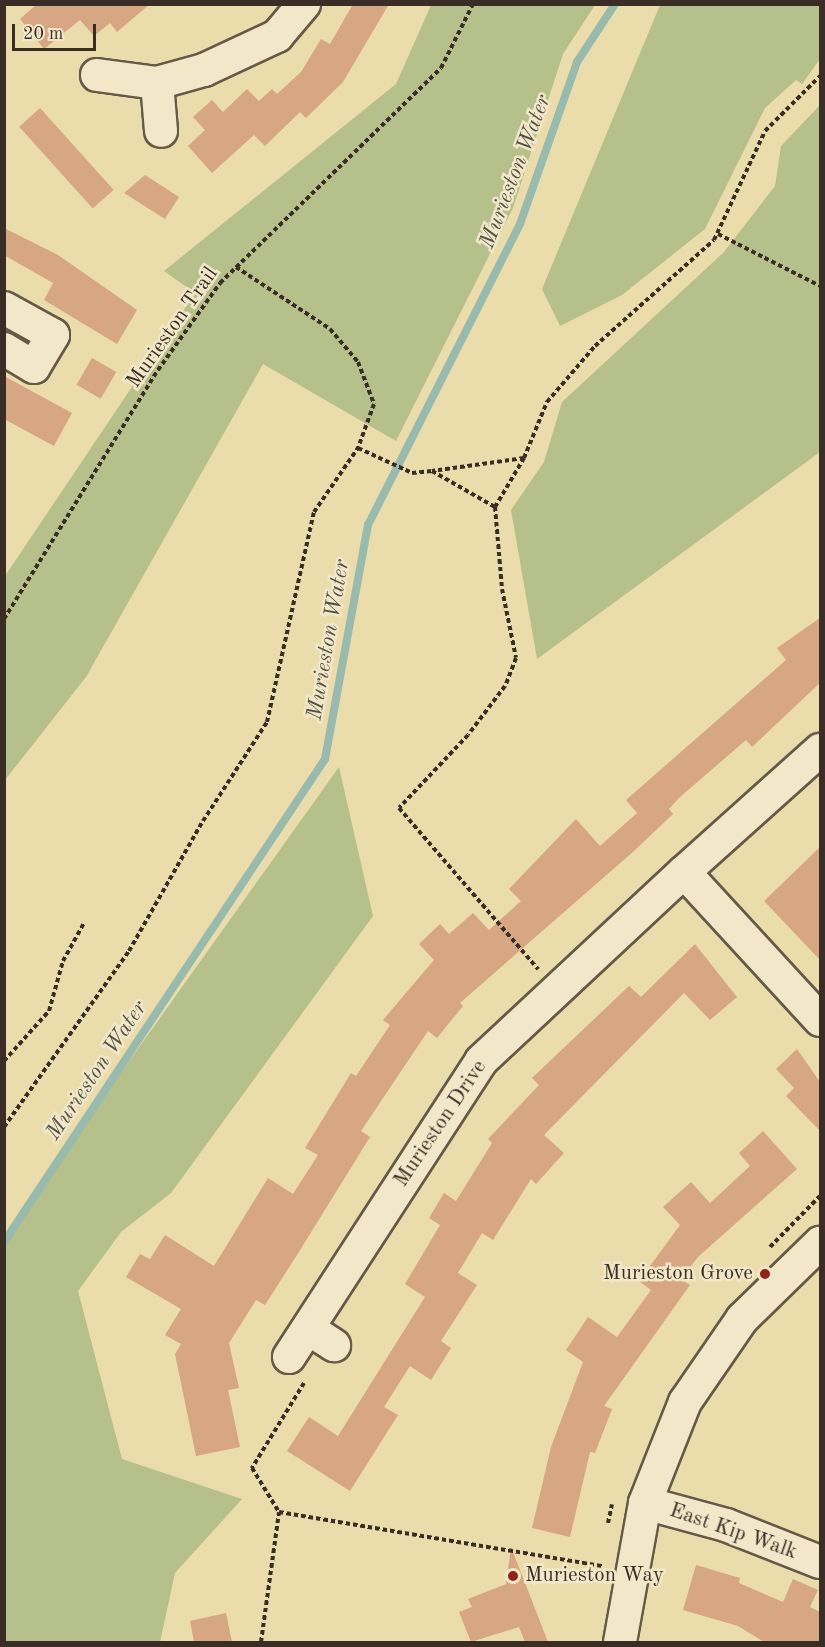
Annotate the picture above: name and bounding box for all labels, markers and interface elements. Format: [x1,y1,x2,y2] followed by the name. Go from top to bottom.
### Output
[15,12,99,50] scale bar
[23,25,63,43] text: 20 m
[475,91,557,253] water label: Murieston Water
[122,263,224,393] street label: Murieston Trail
[302,558,356,722] water label: Murieston Water
[41,996,153,1146] water label: Murieston Water
[389,1056,493,1192] street label: Murieston Drive
[603,1261,753,1287] place label: Murieston Grove
[758,1267,772,1281] marker: Murieston Grove
[666,1498,800,1566] street label: East Kip Walk
[525,1563,664,1589] place label: Murieston Way
[506,1569,520,1583] marker: Murieston Way

